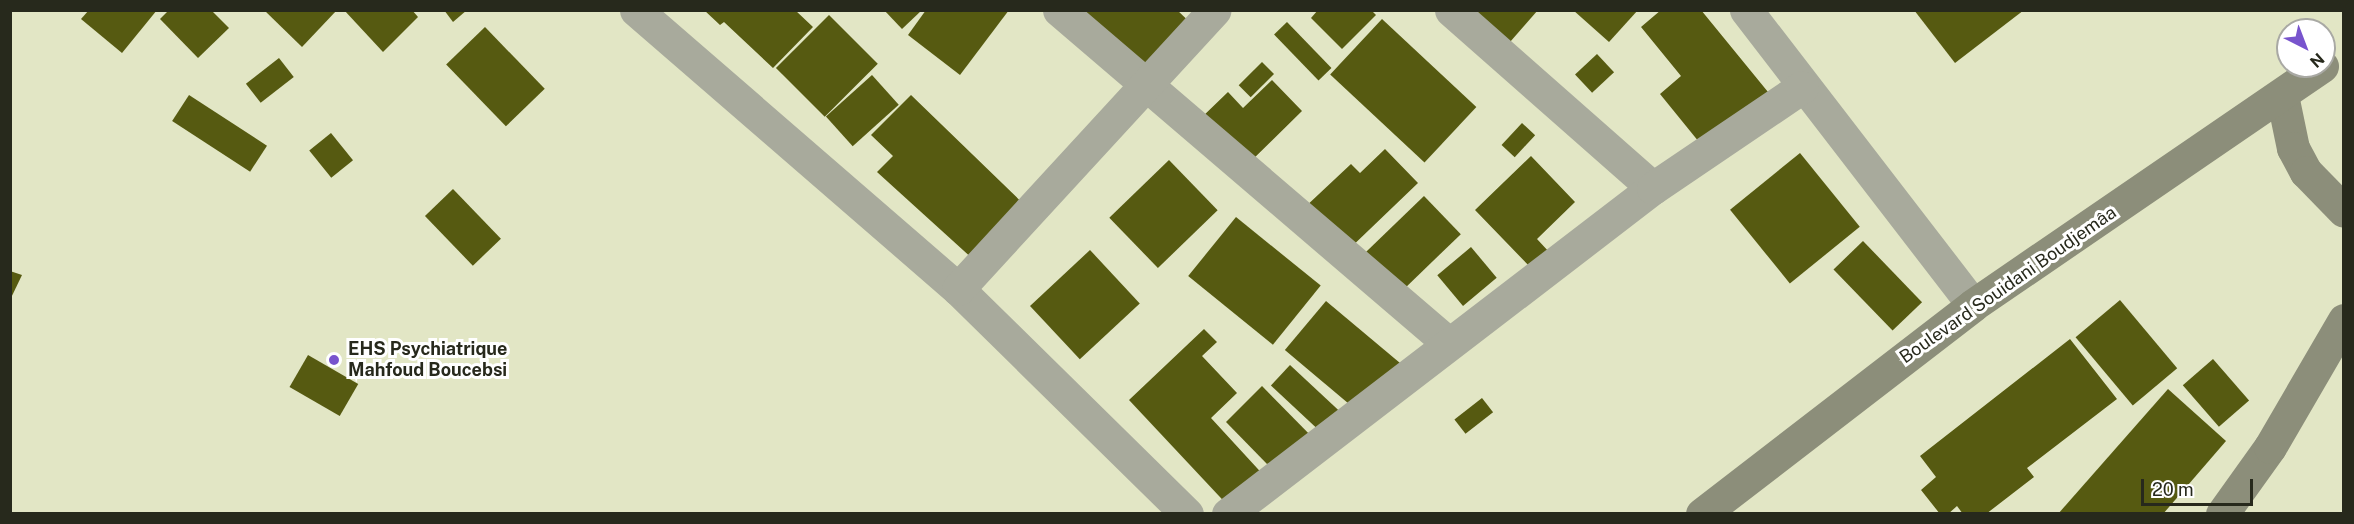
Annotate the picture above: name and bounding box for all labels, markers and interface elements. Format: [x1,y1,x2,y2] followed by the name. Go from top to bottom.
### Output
[2276,18,2336,78] north arrow
[2306,49,2328,72] text: N
[1895,202,2121,368] street label: Boulevard Souidani Boudjemâa
[348,339,507,382] place label: EHS Psychiatrique Mahfoud Boucebsi
[325,351,343,369] marker: EHS Psychiatrique Mahfoud Boucebsi
[2144,467,2256,505] scale bar
[2152,479,2194,500] text: 20 m

